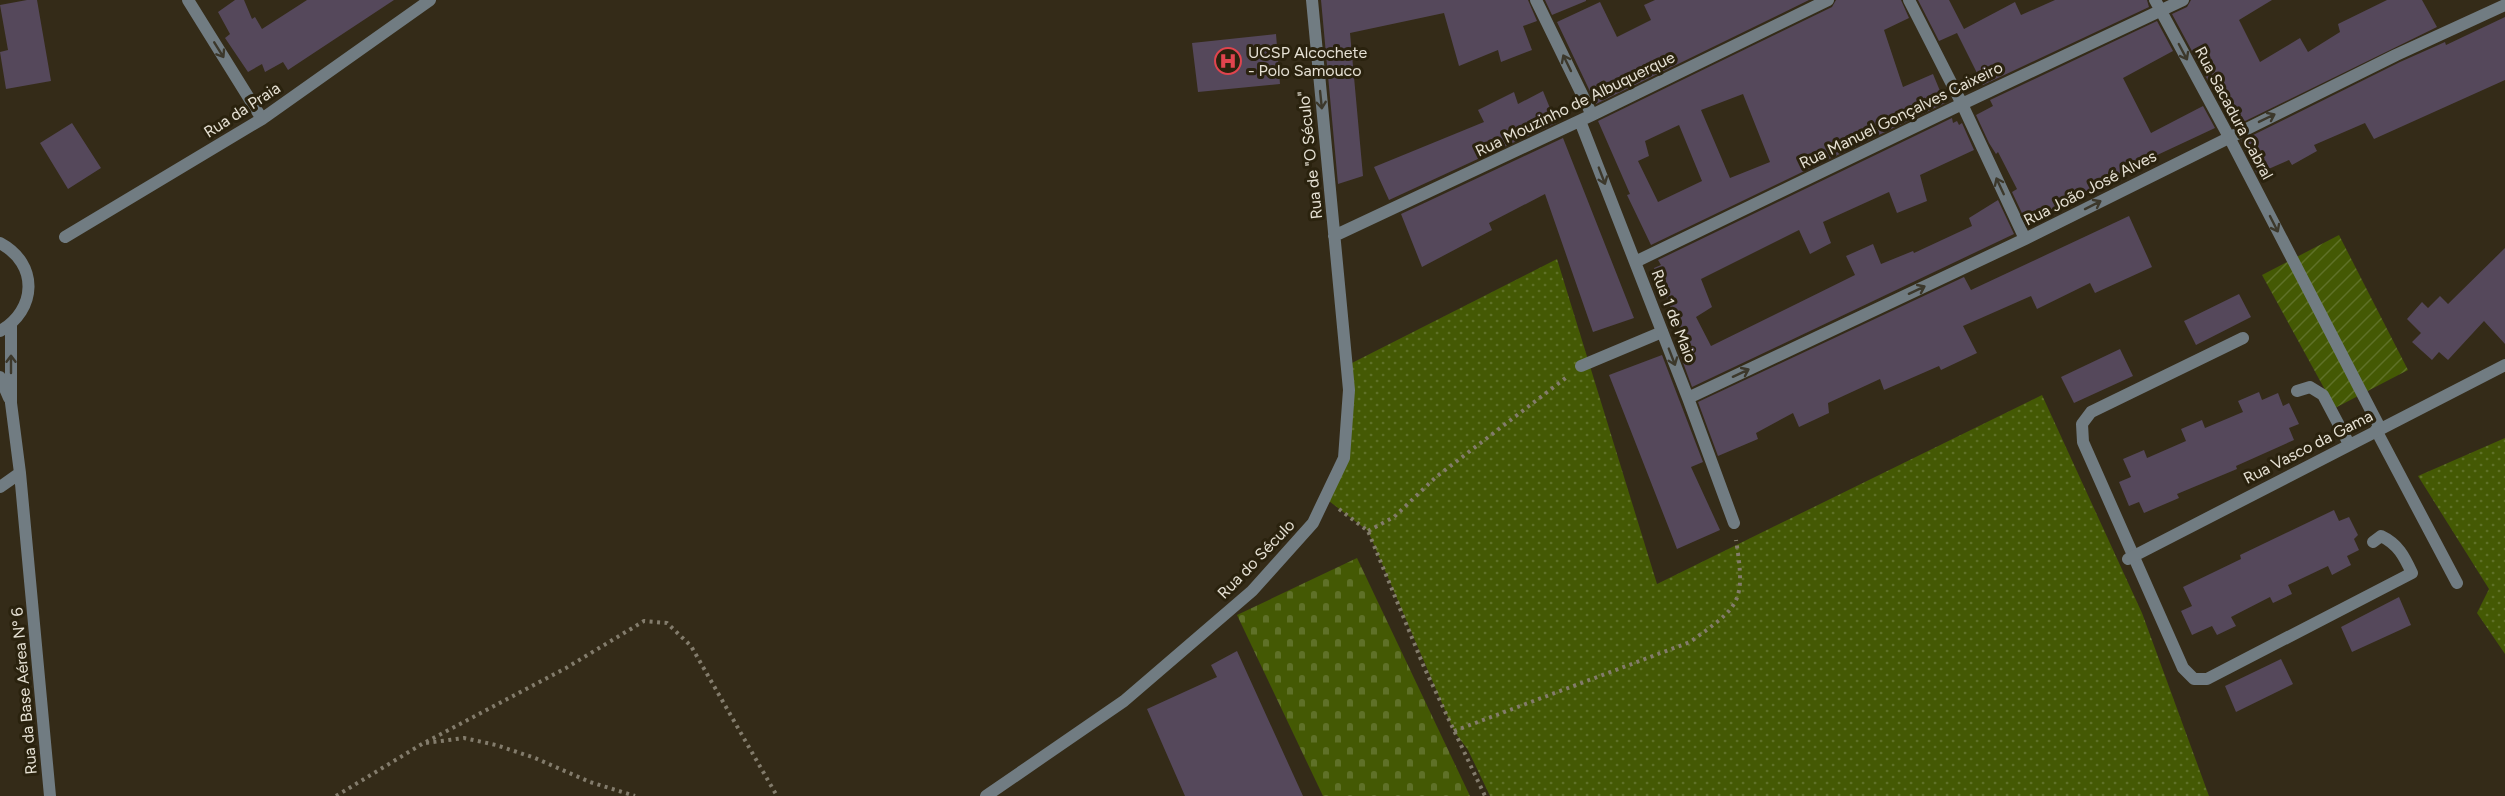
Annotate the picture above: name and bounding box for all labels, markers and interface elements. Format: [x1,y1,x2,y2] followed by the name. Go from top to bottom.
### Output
[212,41,225,58] one-way arrow
[2178,42,2189,60] one-way arrow
[1248,43,1368,80] place label: UCSP Alcochete - Polo Samouco
[2191,43,2277,183] street label: Rua Sacadura Cabral
[1213,46,1243,76] hospital icon: UCSP Alcochete - Polo Samouco
[1472,47,1678,161] street label: Rua Mouzinho de Albuquerque
[1560,54,1572,72] one-way arrow
[1796,57,2006,173] street label: Rua Manuel Gonçalves Caixeiro
[200,78,284,142] street label: Rua da Praia
[1294,90,1326,220] street label: Rua de "O Século"
[1316,90,1327,109] one-way arrow
[2258,112,2276,123] one-way arrow
[2021,146,2159,230] street label: Rua João José Alves
[1597,166,1608,184] one-way arrow
[1994,177,2006,195] one-way arrow
[2083,199,2101,210] one-way arrow
[2268,215,2280,233] one-way arrow
[1648,267,1700,365] street label: Rua 1 de Maio
[1908,283,1926,295] one-way arrow
[1667,348,1678,366] one-way arrow
[5,354,17,374] one-way arrow
[1731,366,1749,378] one-way arrow
[2240,406,2376,488] street label: Rua Vasco da Gama
[1214,515,1298,603] street label: Rua do Século
[7,607,41,775] street label: Rua da Base Aérea Nº 6

